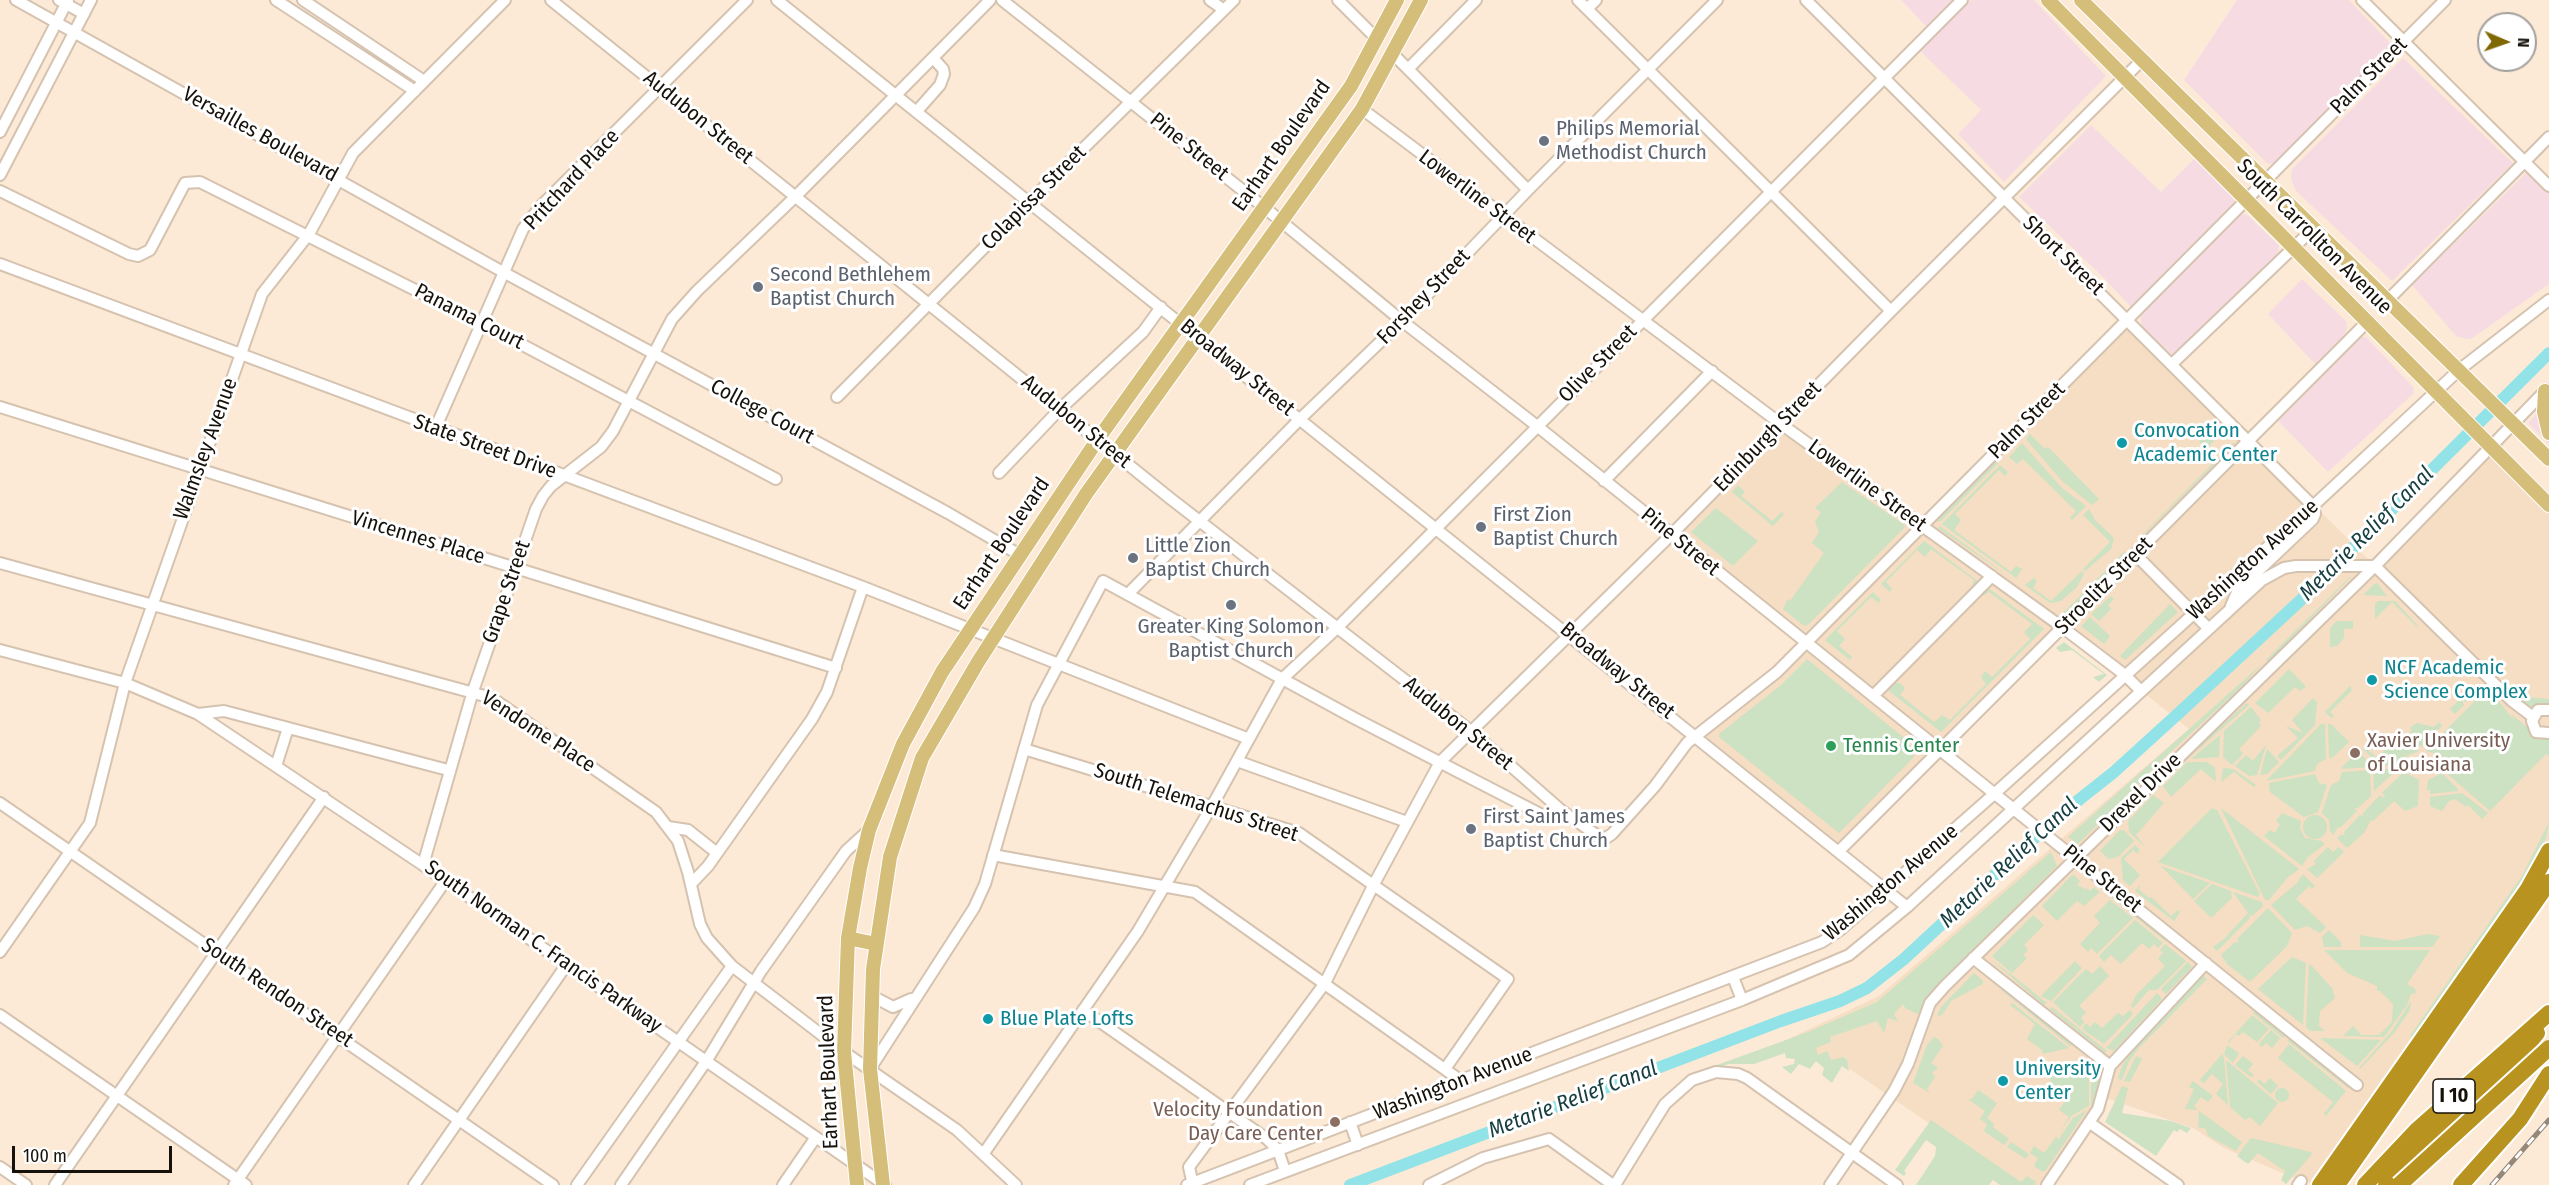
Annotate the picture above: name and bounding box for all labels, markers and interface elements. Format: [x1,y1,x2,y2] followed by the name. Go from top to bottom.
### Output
[2477,12,2537,72] north arrow
[2325,32,2413,120] street label: Palm Street
[2514,37,2533,48] text: N
[638,66,758,170] street label: Audubon Street
[1227,76,1337,216] street label: Earhart Boulevard
[178,82,342,188] street label: Versailles Boulevard
[1144,108,1234,186] street label: Pine Street
[1556,116,1707,166] place label: Philips Memorial Methodist Church
[519,124,625,236] street label: Pritchard Place
[1537,134,1551,148] marker: Philips Memorial Methodist Church
[976,140,1092,256] street label: Colapissa Street
[1413,145,1541,249] street label: Lowerline Street
[2231,154,2397,320] street label: South Carrollton Avenue
[2017,211,2109,301] street label: Short Street
[1372,244,1476,350] street label: Forshey Street
[770,262,931,312] place label: Second Bethlehem Baptist Church
[410,279,528,355] street label: Panama Court
[751,280,765,294] marker: Second Bethlehem Baptist Church
[1175,314,1299,422] street label: Broadway Street
[1554,320,1642,408] street label: Olive Street
[1016,370,1136,474] street label: Audubon Street
[706,374,818,450] street label: College Court
[169,375,243,523] street label: Walmsley Avenue
[1709,377,1827,497] street label: Edinburgh Street
[1983,377,2071,465] street label: Palm Street
[410,409,560,485] street label: State Street Drive
[2134,418,2277,468] place label: Convocation Academic Center
[1803,435,1931,537] street label: Lowerline Street
[2115,436,2129,450] marker: Convocation Academic Center
[2294,461,2440,607] water label: Metarie Relief Canal
[948,473,1056,615] street label: Earhart Boulevard
[2182,494,2324,626] street label: Washington Avenue
[1493,502,1618,552] place label: First Zion Baptist Church
[1635,503,1725,581] street label: Pine Street
[348,506,488,570] street label: Vincennes Place
[1474,520,1488,534] marker: First Zion Baptist Church
[2050,532,2158,640] street label: Stroelitz Street
[1145,533,1270,583] place label: Little Zion Baptist Church
[478,537,536,647] street label: Grape Street
[1126,551,1140,565] marker: Little Zion Baptist Church
[1224,598,1238,612] marker: Greater King Solomon Baptist Church
[1138,614,1324,664] place label: Greater King Solomon Baptist Church
[1555,617,1679,725] street label: Broadway Street
[2384,655,2527,705] place label: NCF Academic Science Complex
[1398,672,1518,776] street label: Audubon Street
[2365,673,2379,687] marker: NCF Academic Science Complex
[476,686,600,778] street label: Vendome Place
[2367,728,2510,778] place label: Xavier University of Louisiana
[1843,733,1959,759] place label: Tennis Center
[1824,739,1838,753] marker: Tennis Center
[2348,746,2362,760] marker: Xavier University of Louisiana
[2095,748,2187,838] street label: Drexel Drive
[1091,758,1301,848] street label: South Telemachus Street
[1935,792,2083,934] water label: Metarie Relief Canal
[1483,804,1625,854] place label: First Saint James Baptist Church
[1818,819,1964,947] street label: Washington Avenue
[1464,822,1478,836] marker: First Saint James Baptist Church
[2057,840,2147,918] street label: Pine Street
[420,855,666,1039] street label: South Norman C. Francis Parkway
[196,933,358,1053] street label: South Rendon Street
[814,994,844,1150] street label: Earhart Boulevard
[1000,1006,1134,1032] place label: Blue Plate Lofts
[981,1012,995,1026] marker: Blue Plate Lofts
[1370,1042,1536,1126] street label: Washington Avenue
[1485,1056,1661,1144] water label: Metarie Relief Canal
[2015,1056,2101,1106] place label: University Center
[1996,1074,2010,1088] marker: University Center
[2433,1079,2475,1113] road number: I 10
[1153,1097,1323,1147] place label: Velocity Foundation Day Care Center
[1328,1115,1342,1129] marker: Velocity Foundation Day Care Center
[15,1134,176,1172] scale bar
[23,1145,67,1167] text: 100 m

